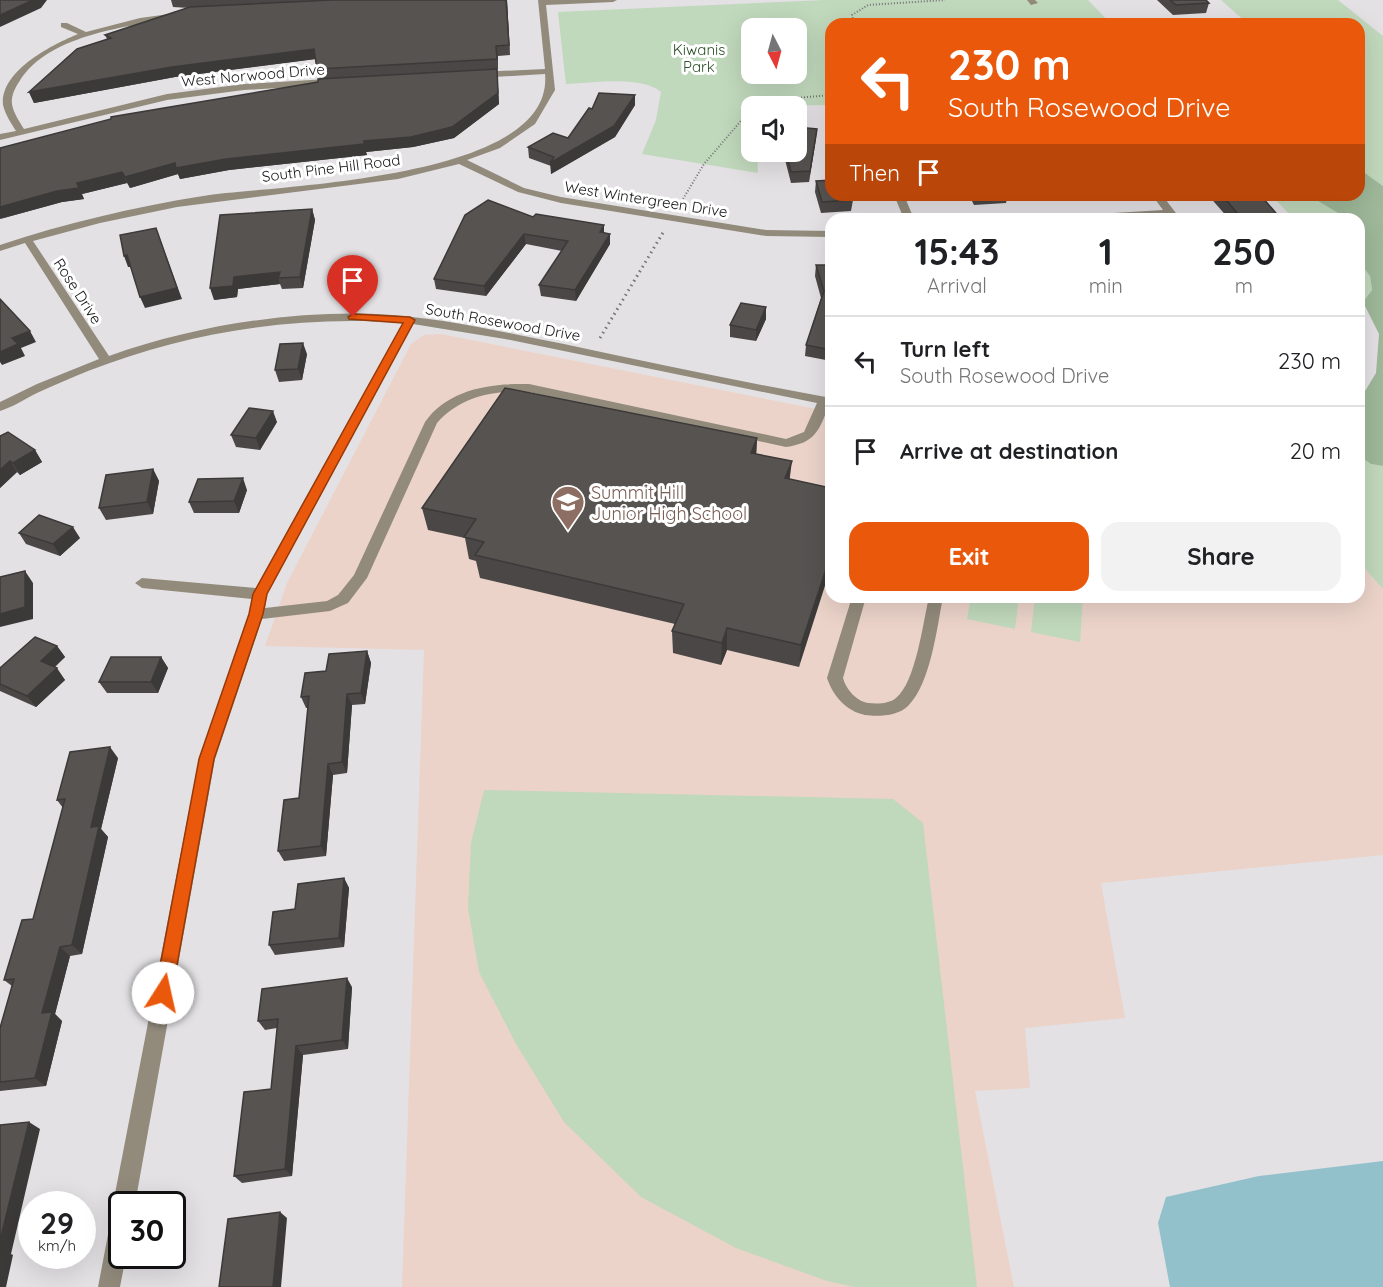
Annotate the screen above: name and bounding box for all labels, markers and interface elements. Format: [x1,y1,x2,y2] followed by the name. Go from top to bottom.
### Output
[741,18,807,84] north arrow
[741,18,807,162] map controls
[948,38,1071,91] text: 230 m
[673,40,725,76] park label: Kiwanis Park
[849,42,927,120] icon: left
[180,59,326,91] street label: West Norwood Drive
[948,90,1231,124] text: South Rosewood Drive
[741,96,807,162] button: sound
[261,150,401,186] street label: South Pine Hill Road
[912,156,945,189] icon: arrive
[849,159,900,187] text: Then
[563,177,729,221] street label: West Wintergreen Drive
[914,229,999,274] text: 15:43
[1099,229,1113,274] text: 1
[1212,229,1276,274] text: 250
[50,254,106,328] street label: Rose Drive
[327,255,378,317] pin
[336,264,369,297] icon: arrive
[927,273,987,298] text: Arrival
[1089,273,1123,298] text: min
[1235,273,1253,298] text: m
[424,299,582,345] street label: South Rosewood Drive
[900,335,990,363] text: Turn left
[849,345,882,378] icon: left
[1278,347,1341,375] text: 230 m
[900,363,1109,388] text: South Rosewood Drive
[849,435,882,468] icon: arrive
[900,437,1118,465] text: Arrive at destination
[1290,437,1341,465] text: 20 m
[591,481,747,525] place label: Summit Hill Junior High School
[550,484,586,531] school or university icon: Summit Hill Junior High School
[849,522,1089,591] button: Exit
[1101,522,1341,591] button: Share
[131,961,195,1025] position arrow
[108,1191,186,1269] speed limit sign: 30
[40,1204,74,1242] text: 29
[38,1236,76,1255] text: km/h

